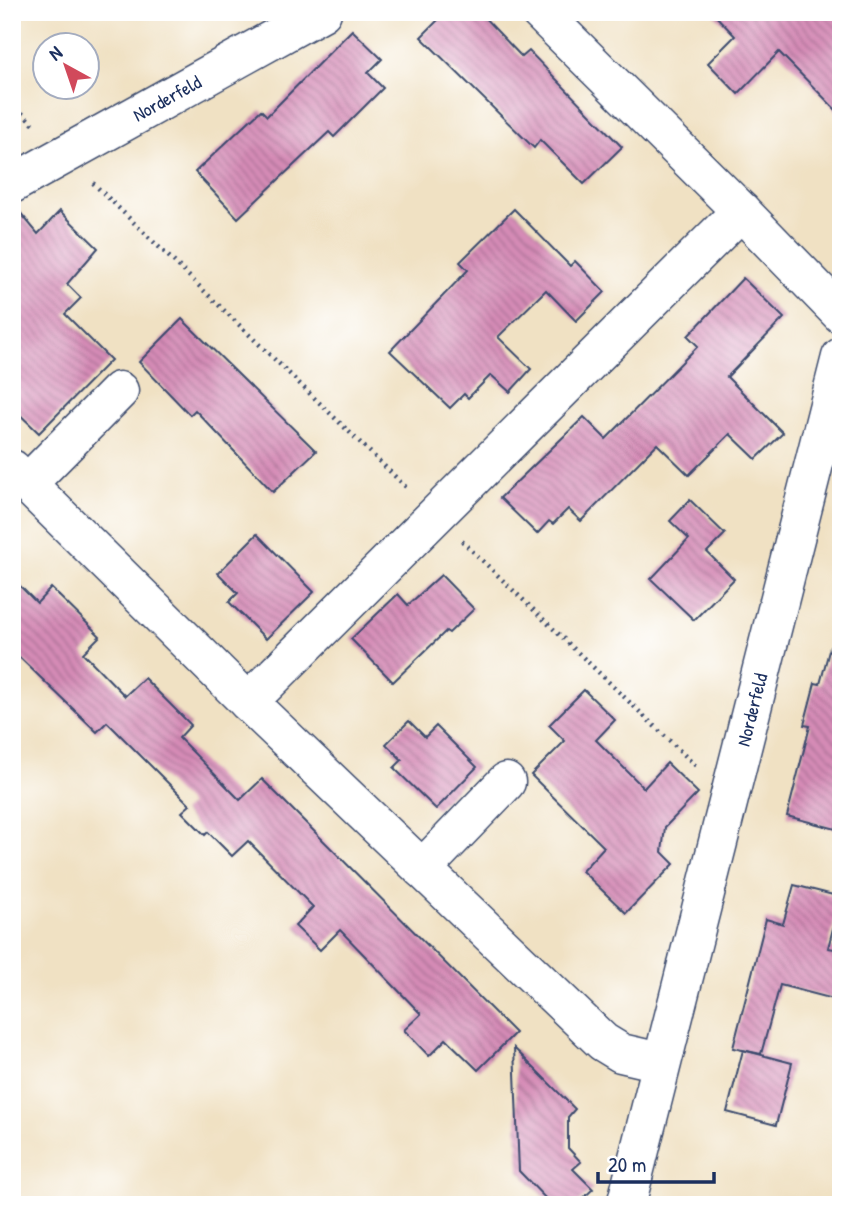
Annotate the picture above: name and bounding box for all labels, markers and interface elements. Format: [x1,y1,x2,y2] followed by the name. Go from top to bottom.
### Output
[32,32,102,102] north arrow
[43,40,67,66] text: N
[128,68,206,128] street label: Norderfeld
[730,670,773,749] street label: Norderfeld
[598,1140,713,1184] scale bar
[608,1150,646,1179] text: 20 m

